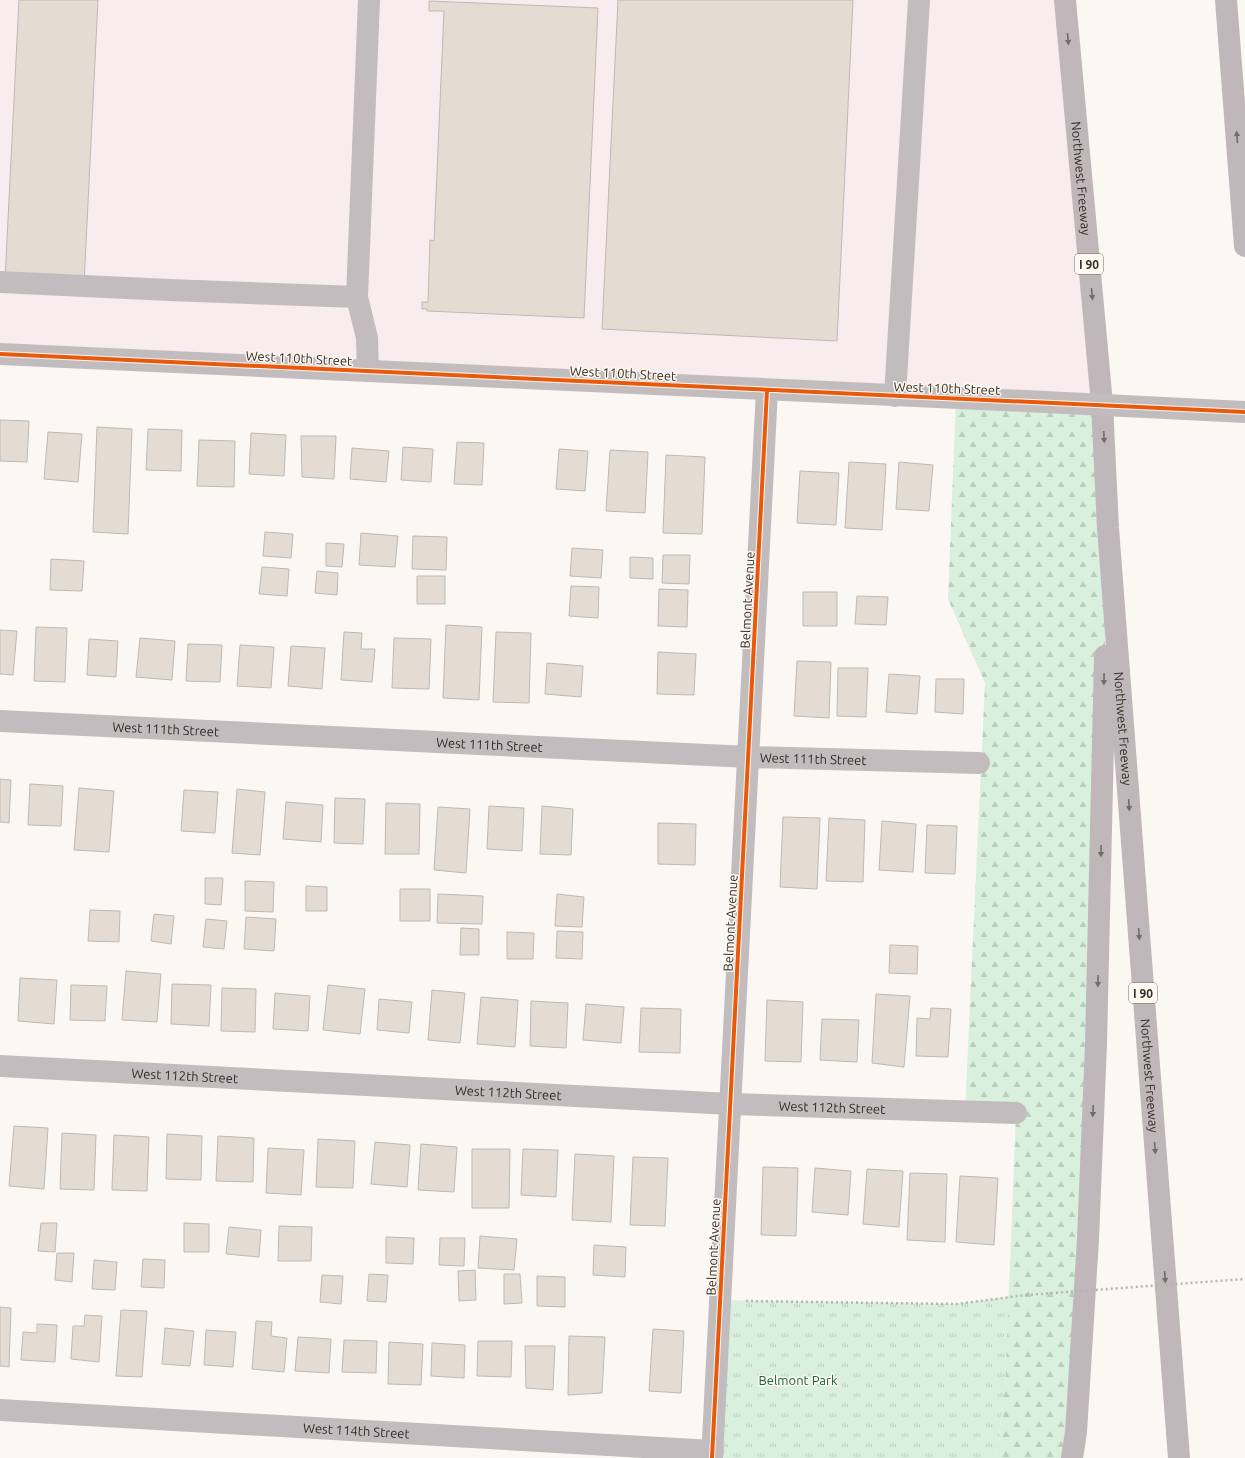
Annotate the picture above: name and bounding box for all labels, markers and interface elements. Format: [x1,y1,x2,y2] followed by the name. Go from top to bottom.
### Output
[1065,33,1072,45] one-way arrow
[1069,121,1094,236] street label: Northwest Freeway
[1233,131,1240,143] one-way arrow
[1075,254,1103,274] road number: I 90
[1089,288,1095,300] one-way arrow
[245,348,353,368] street label: West 110th Street
[569,363,677,383] street label: West 110th Street
[894,379,1000,397] street label: West 110th Street
[1100,431,1107,443] one-way arrow
[737,551,757,649] street label: Belmont Avenue
[1112,671,1135,786] street label: Northwest Freeway
[1101,673,1108,685] one-way arrow
[112,719,219,739] street label: West 111th Street
[436,735,543,754] street label: West 111th Street
[760,750,867,767] street label: West 111th Street
[1125,799,1132,811] one-way arrow
[1097,845,1104,857] one-way arrow
[720,874,740,972] street label: Belmont Avenue
[1135,928,1142,940] one-way arrow
[1095,975,1101,988] one-way arrow
[1129,983,1157,1003] road number: I 90
[1138,1018,1161,1133] street label: Northwest Freeway
[131,1066,238,1085] street label: West 112th Street
[455,1083,562,1102] street label: West 112th Street
[778,1099,885,1116] street label: West 112th Street
[1090,1105,1097,1117] one-way arrow
[1151,1142,1158,1154] one-way arrow
[703,1198,723,1296] street label: Belmont Avenue
[1161,1271,1168,1283] one-way arrow
[758,1373,838,1387] park label: Belmont Park
[303,1420,410,1441] street label: West 114th Street

